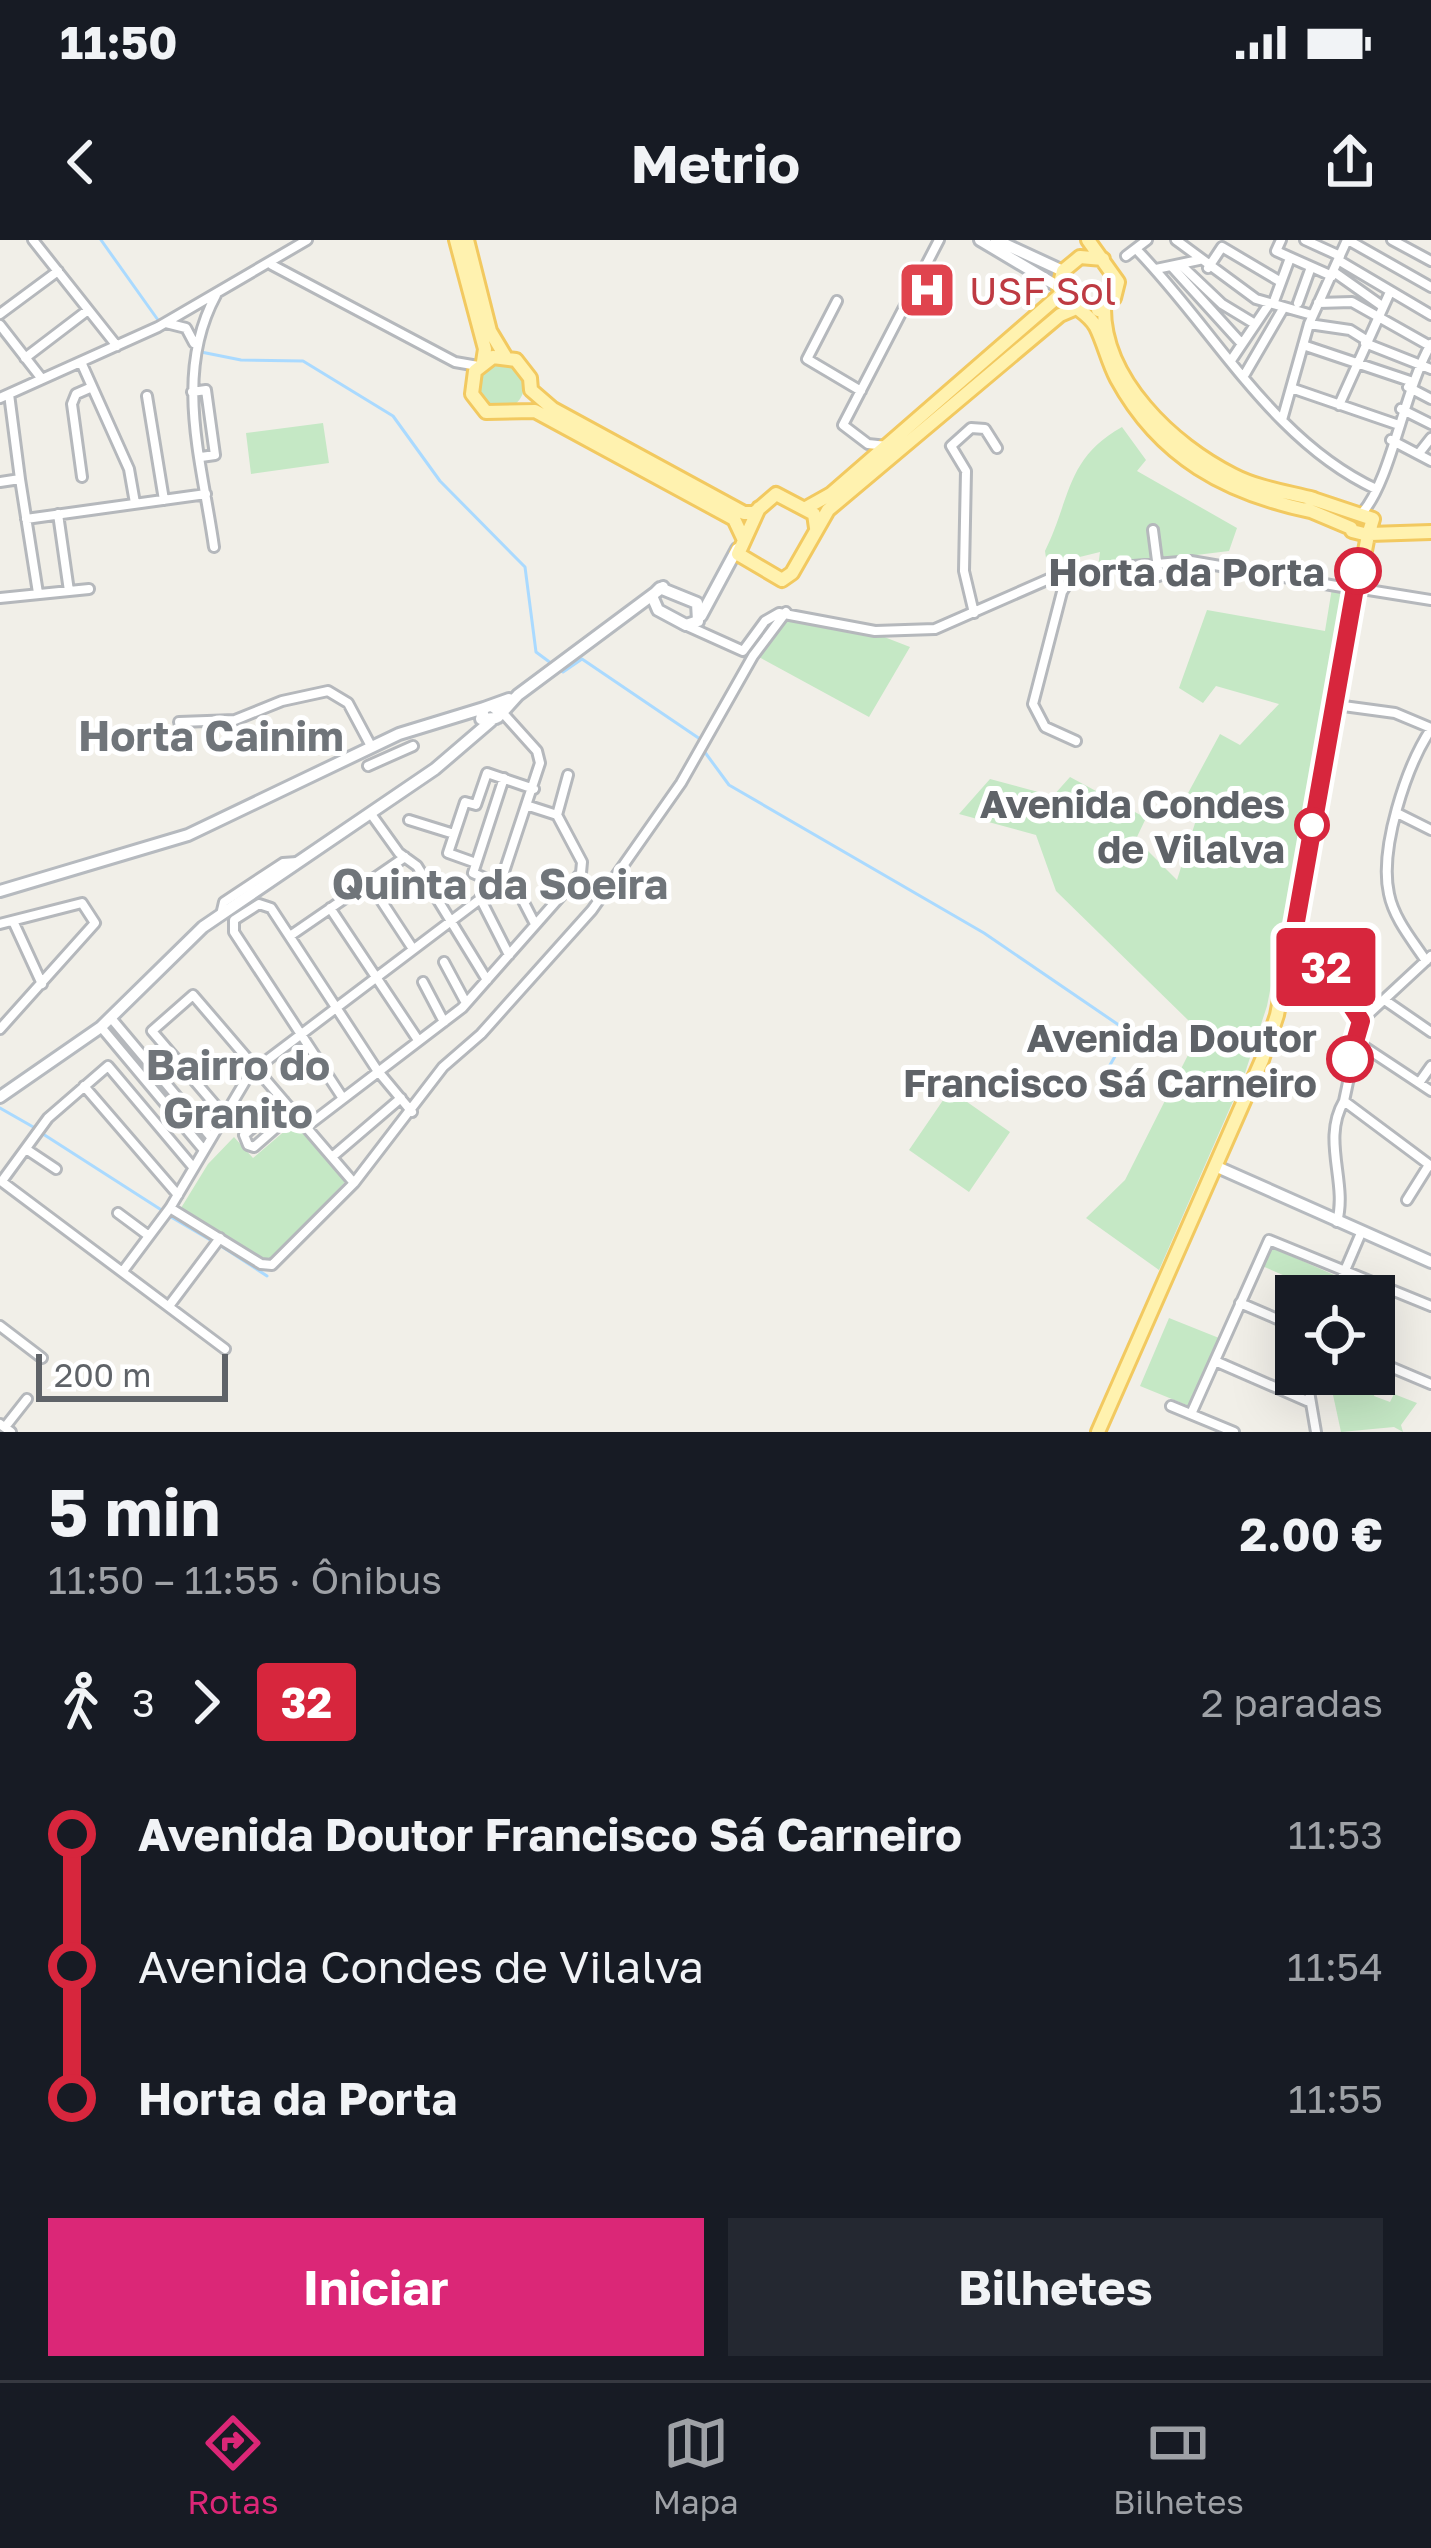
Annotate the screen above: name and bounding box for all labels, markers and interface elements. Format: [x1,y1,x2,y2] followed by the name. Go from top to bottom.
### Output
[60,15,177,69] text: 11:50
[48,129,114,195] icon: back
[1317,129,1383,195] icon: share
[631,130,800,195] text: Metrio
[896,259,958,321] hospital icon: USF Sol
[969,267,1116,314] place label: USF Sol
[1048,548,1325,595] place label: Horta da Porta
[1336,549,1380,593] marker: Horta da Porta
[78,710,344,760] district label: Horta Cainim
[980,780,1285,872] place label: Avenida Condes de Vilalva
[1296,809,1328,841] marker: Avenida Condes de Vilalva
[332,858,668,908] district label: Quinta da Soeira
[1272,928,1380,1006] line badge: 32
[1300,942,1352,992] text: 32
[903,1014,1317,1106] place label: Avenida Doutor Francisco Sá Carneiro
[1328,1037,1372,1081] marker: Avenida Doutor Francisco Sá Carneiro
[146,1039,330,1137] district label: Bairro do Granito
[1275,1275,1395,1395] map controls
[1275,1275,1395,1395] button: locate
[36,1348,228,1401] scale bar
[54,1355,152,1394] text: 200 m
[48,1471,221,1551] text: 5 min
[1240,1507,1383,1561] text: 2.00 €
[48,1556,442,1603] text: 11:50 – 11:55 · Ônibus
[48,1669,114,1735] icon: walk
[173,1669,239,1735] icon: forward
[281,1677,332,1727] text: 32
[132,1679,155,1726] text: 3
[1201,1679,1383,1726] text: 2 paradas
[138,1807,962,1861] text: Avenida Doutor Francisco Sá Carneiro
[1288,1811,1383,1858] text: 11:53
[138,1939,704,1993] text: Avenida Condes de Vilalva
[1287,1943,1383,1990] text: 11:54
[138,2071,457,2125] text: Horta da Porta
[1288,2075,1383,2122] text: 11:55
[48,2218,704,2356] button: Iniciar
[728,2218,1383,2356] button: Bilhetes
[187,2410,278,2521] tab: Rotas
[653,2410,739,2521] tab: Mapa
[1113,2410,1244,2521] tab: Bilhetes

